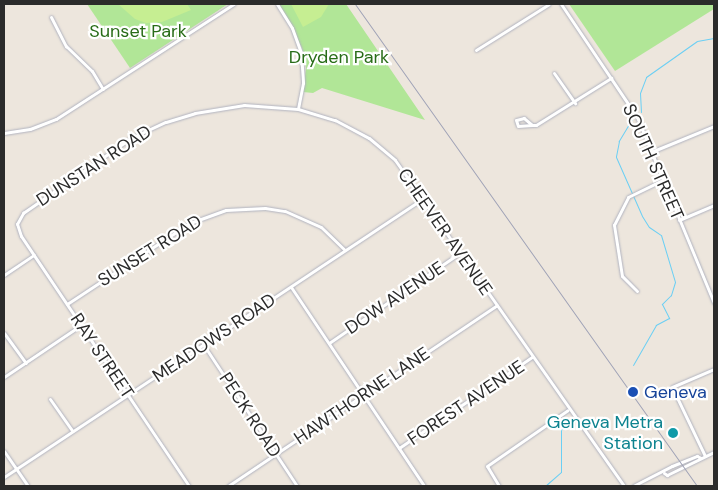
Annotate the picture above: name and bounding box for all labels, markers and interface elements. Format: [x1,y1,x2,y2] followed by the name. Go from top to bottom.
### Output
[89,20,187,42] park label: Sunset Park
[289,46,389,68] park label: Dryden Park
[618,101,688,223] street label: SOUTH STREET
[32,121,156,211] street label: DUNSTAN ROAD
[393,164,497,300] street label: CHEEVER AVENUE
[94,211,206,291] street label: SUNSET ROAD
[341,257,449,339] street label: DOW AVENUE
[148,289,280,387] street label: MEADOWS ROAD
[66,309,138,403] street label: RAY STREET
[290,343,434,449] street label: HAWTHORNE LANE
[403,356,529,450] street label: FOREST AVENUE
[215,368,285,462] street label: PECK ROAD
[644,381,707,403] place label: Geneva
[626,385,640,399] marker: Geneva
[547,412,663,454] place label: Geneva Metra Station
[667,427,679,439] marker: Geneva Metra Station

